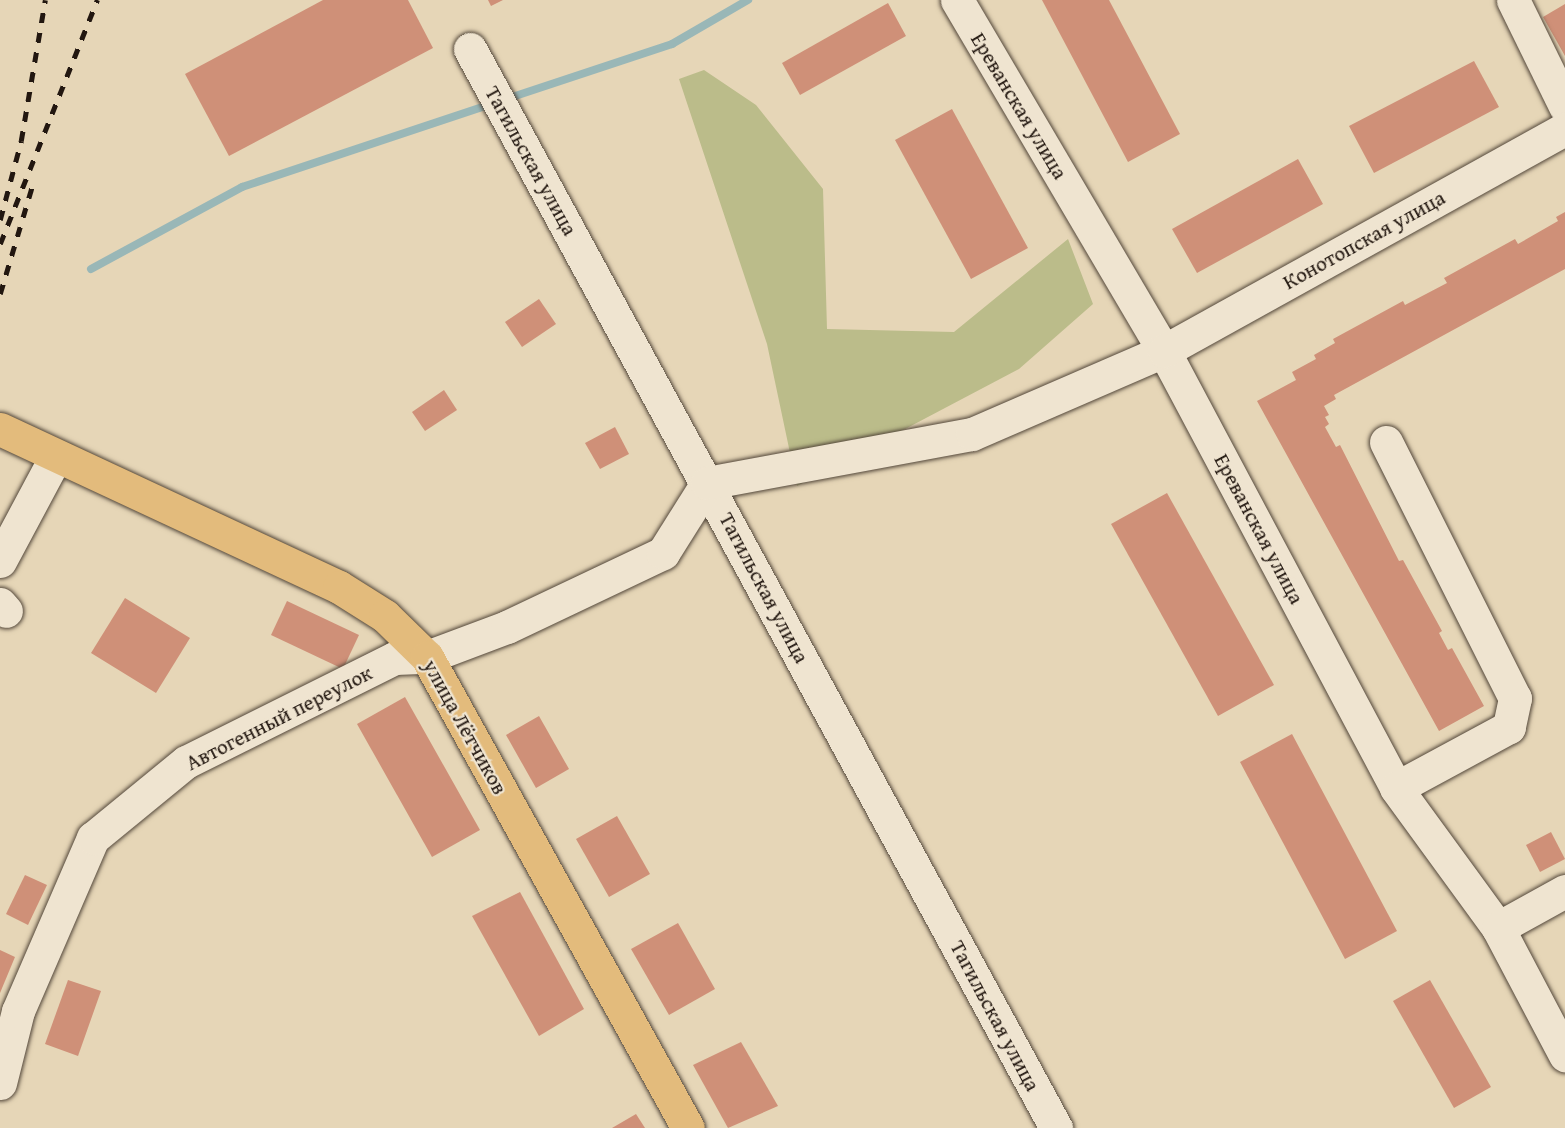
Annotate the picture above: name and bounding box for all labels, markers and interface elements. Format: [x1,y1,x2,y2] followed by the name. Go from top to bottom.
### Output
[965,28,1073,184] street label: Ереванская улица
[480,82,582,240] street label: Тагильская улица
[1279,185,1449,295] street label: Конотопская улица
[1209,450,1309,608] street label: Ереванская улица
[714,508,814,668] street label: Тагильская улица
[418,655,512,799] street label: улица Лётчиков
[182,660,376,776] street label: Автогенный переулок
[945,936,1045,1096] street label: Тагильская улица

